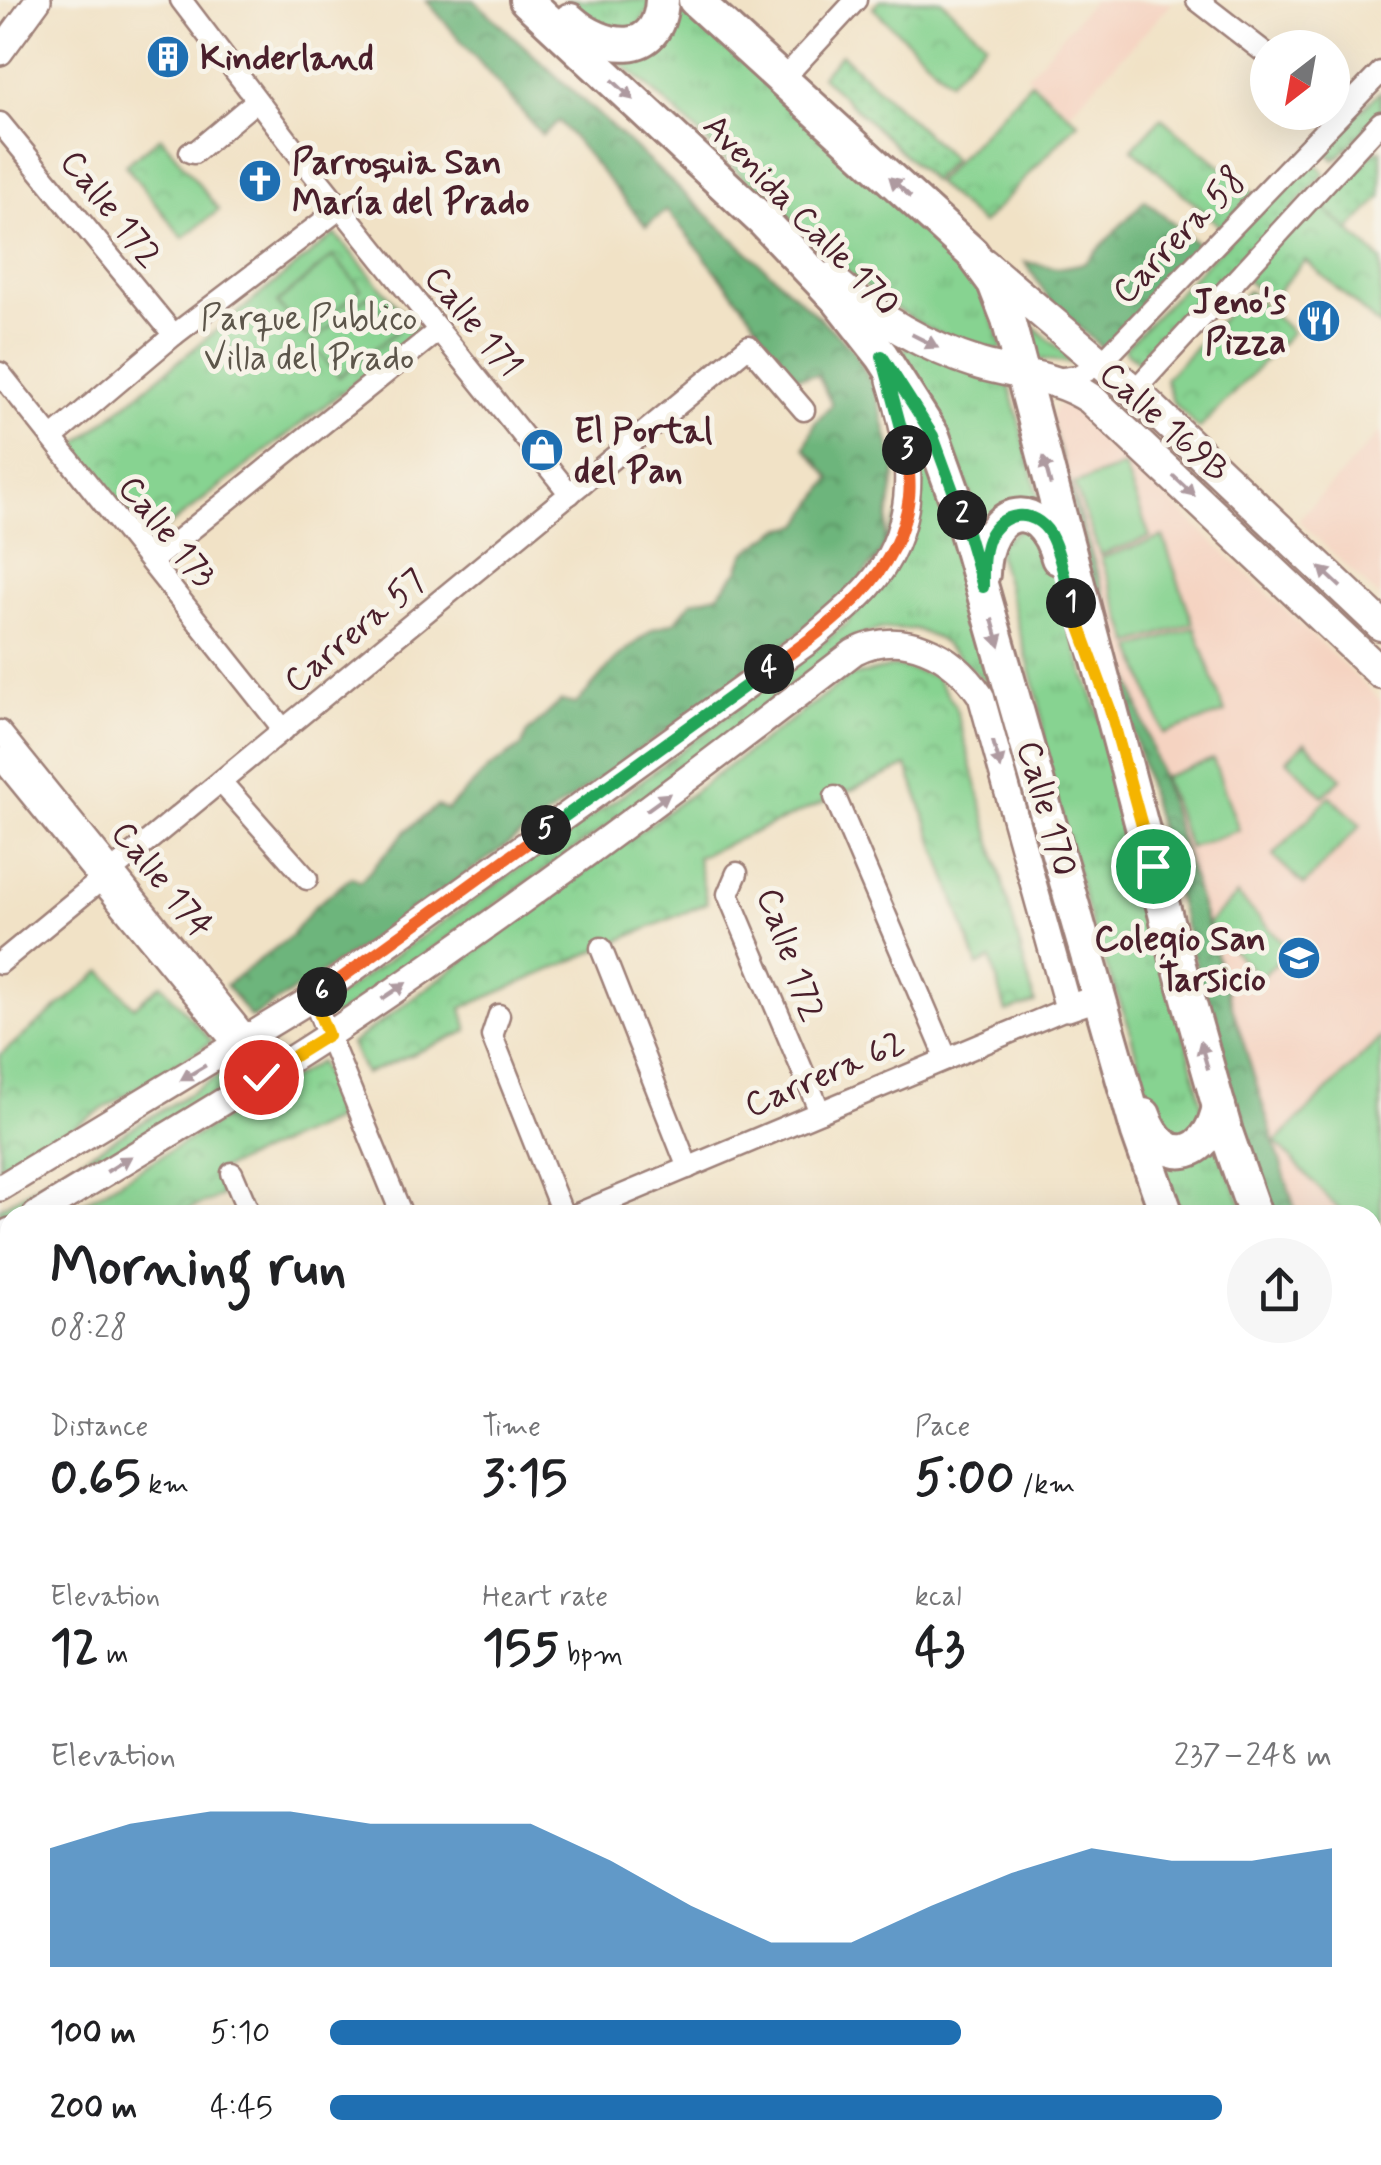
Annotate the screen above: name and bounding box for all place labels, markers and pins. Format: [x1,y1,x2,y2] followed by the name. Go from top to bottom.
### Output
[145,34,191,80] building icon: Kinderland
[200,36,374,82] place label: Kinderland
[292,140,530,226] place label: Parroquia San María del Prado
[237,158,283,204] church icon: Parroquia San María del Prado
[1193,280,1287,366] place label: Jeno's Pizza
[1296,298,1342,344] restaurant icon: Jeno's Pizza
[574,409,713,495] place label: El Portal del Pan
[882,425,932,475] pin: 3
[519,427,565,473] shop icon: El Portal del Pan
[937,490,987,540] pin: 2
[1046,578,1096,628] pin: 1
[744,644,794,694] pin: 4
[521,805,571,855] pin: 5
[1111,824,1196,909] pin
[1094,917,1266,1003] place label: Colegio San Tarsicio
[1276,935,1322,981] school or university icon: Colegio San Tarsicio
[297,967,347,1017] pin: 6
[219,1035,304,1120] pin

